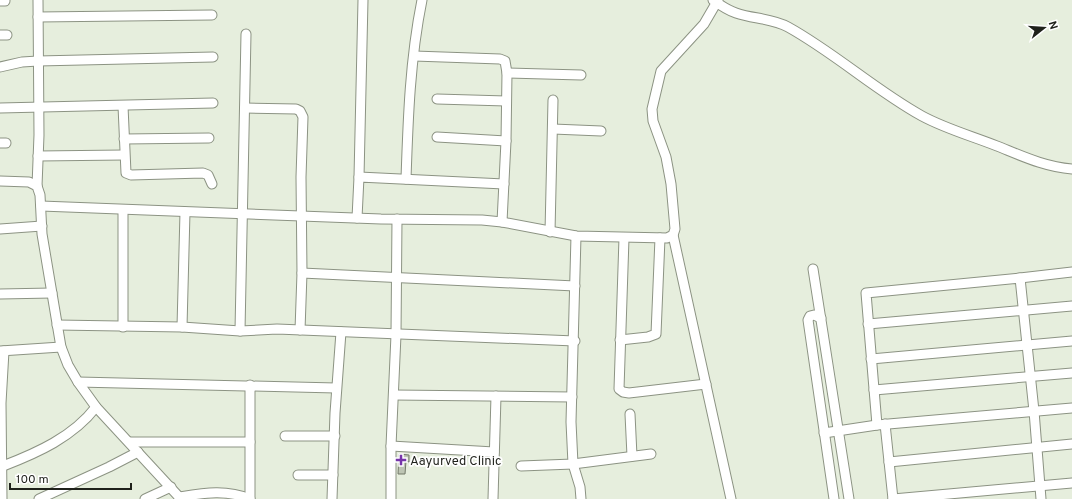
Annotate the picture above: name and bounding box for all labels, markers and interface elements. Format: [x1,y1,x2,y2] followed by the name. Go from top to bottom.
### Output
[1024,8,1064,48] north arrow
[1045,20,1060,31] text: N
[395,454,407,466] marker: Aayurved Clinic
[410,454,501,470] place label: Aayurved Clinic
[10,465,131,491] scale bar
[16,472,49,488] text: 100 m

